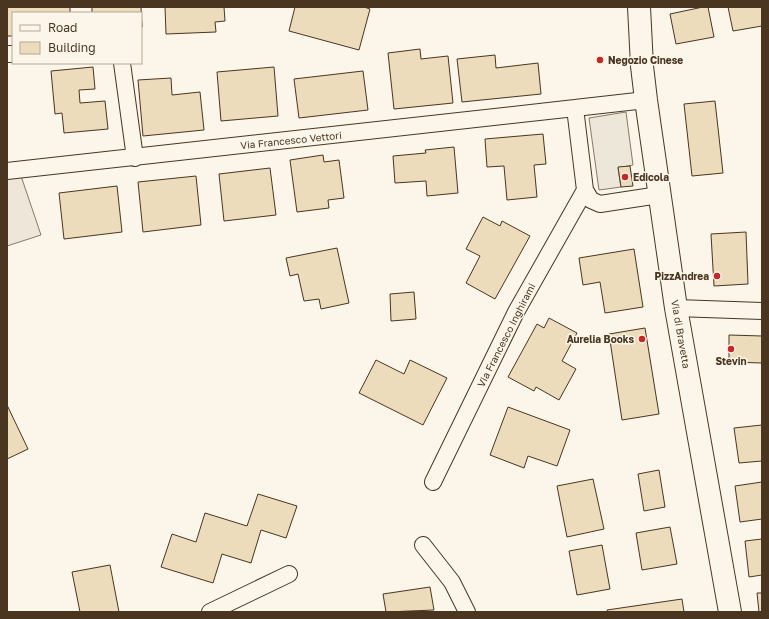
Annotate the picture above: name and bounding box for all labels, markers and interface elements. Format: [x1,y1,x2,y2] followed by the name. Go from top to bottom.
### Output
[12,12,142,64] legend
[48,20,77,35] text: Road
[48,40,96,55] text: Building
[608,54,683,66] place label: Negozio Cinese
[595,55,605,65] marker: Negozio Cinese
[240,129,342,151] street label: Via Francesco Vettori
[633,171,669,183] place label: Edicola
[620,172,630,182] marker: Edicola
[655,270,709,282] place label: PizzAndrea
[712,271,722,281] marker: PizzAndrea
[475,281,537,389] street label: Via Francesco Inghirami
[669,299,693,369] street label: Via di Bravetta
[567,333,634,345] place label: Aurelia Books
[637,334,647,344] marker: Aurelia Books
[726,344,736,354] marker: Stevin
[715,355,747,367] place label: Stevin

